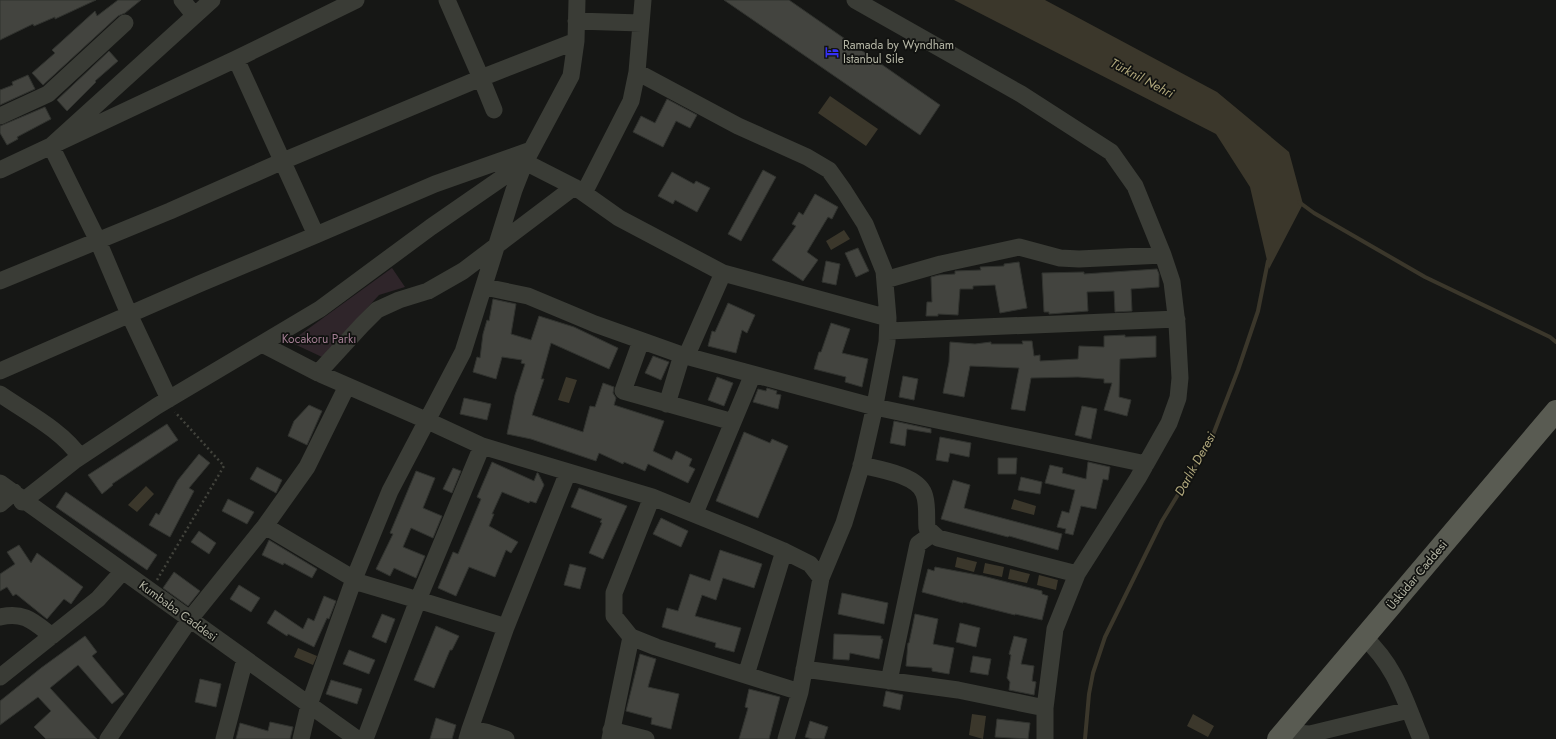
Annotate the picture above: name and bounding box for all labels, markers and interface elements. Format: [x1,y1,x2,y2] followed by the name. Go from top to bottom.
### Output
[843,36,954,68] place label: Ramada by Wyndham Istanbul Sile
[824,44,840,60] hotel icon: Ramada by Wyndham Istanbul Sile
[1107,53,1178,103] water label: Türknil Nehri
[282,330,356,348] park label: Kocakoru Parkı
[1170,428,1221,499] water label: Darlık Deresi
[1382,536,1452,614] street label: Üsküdar Caddesi
[135,576,221,646] street label: Kumbaba Caddesi

